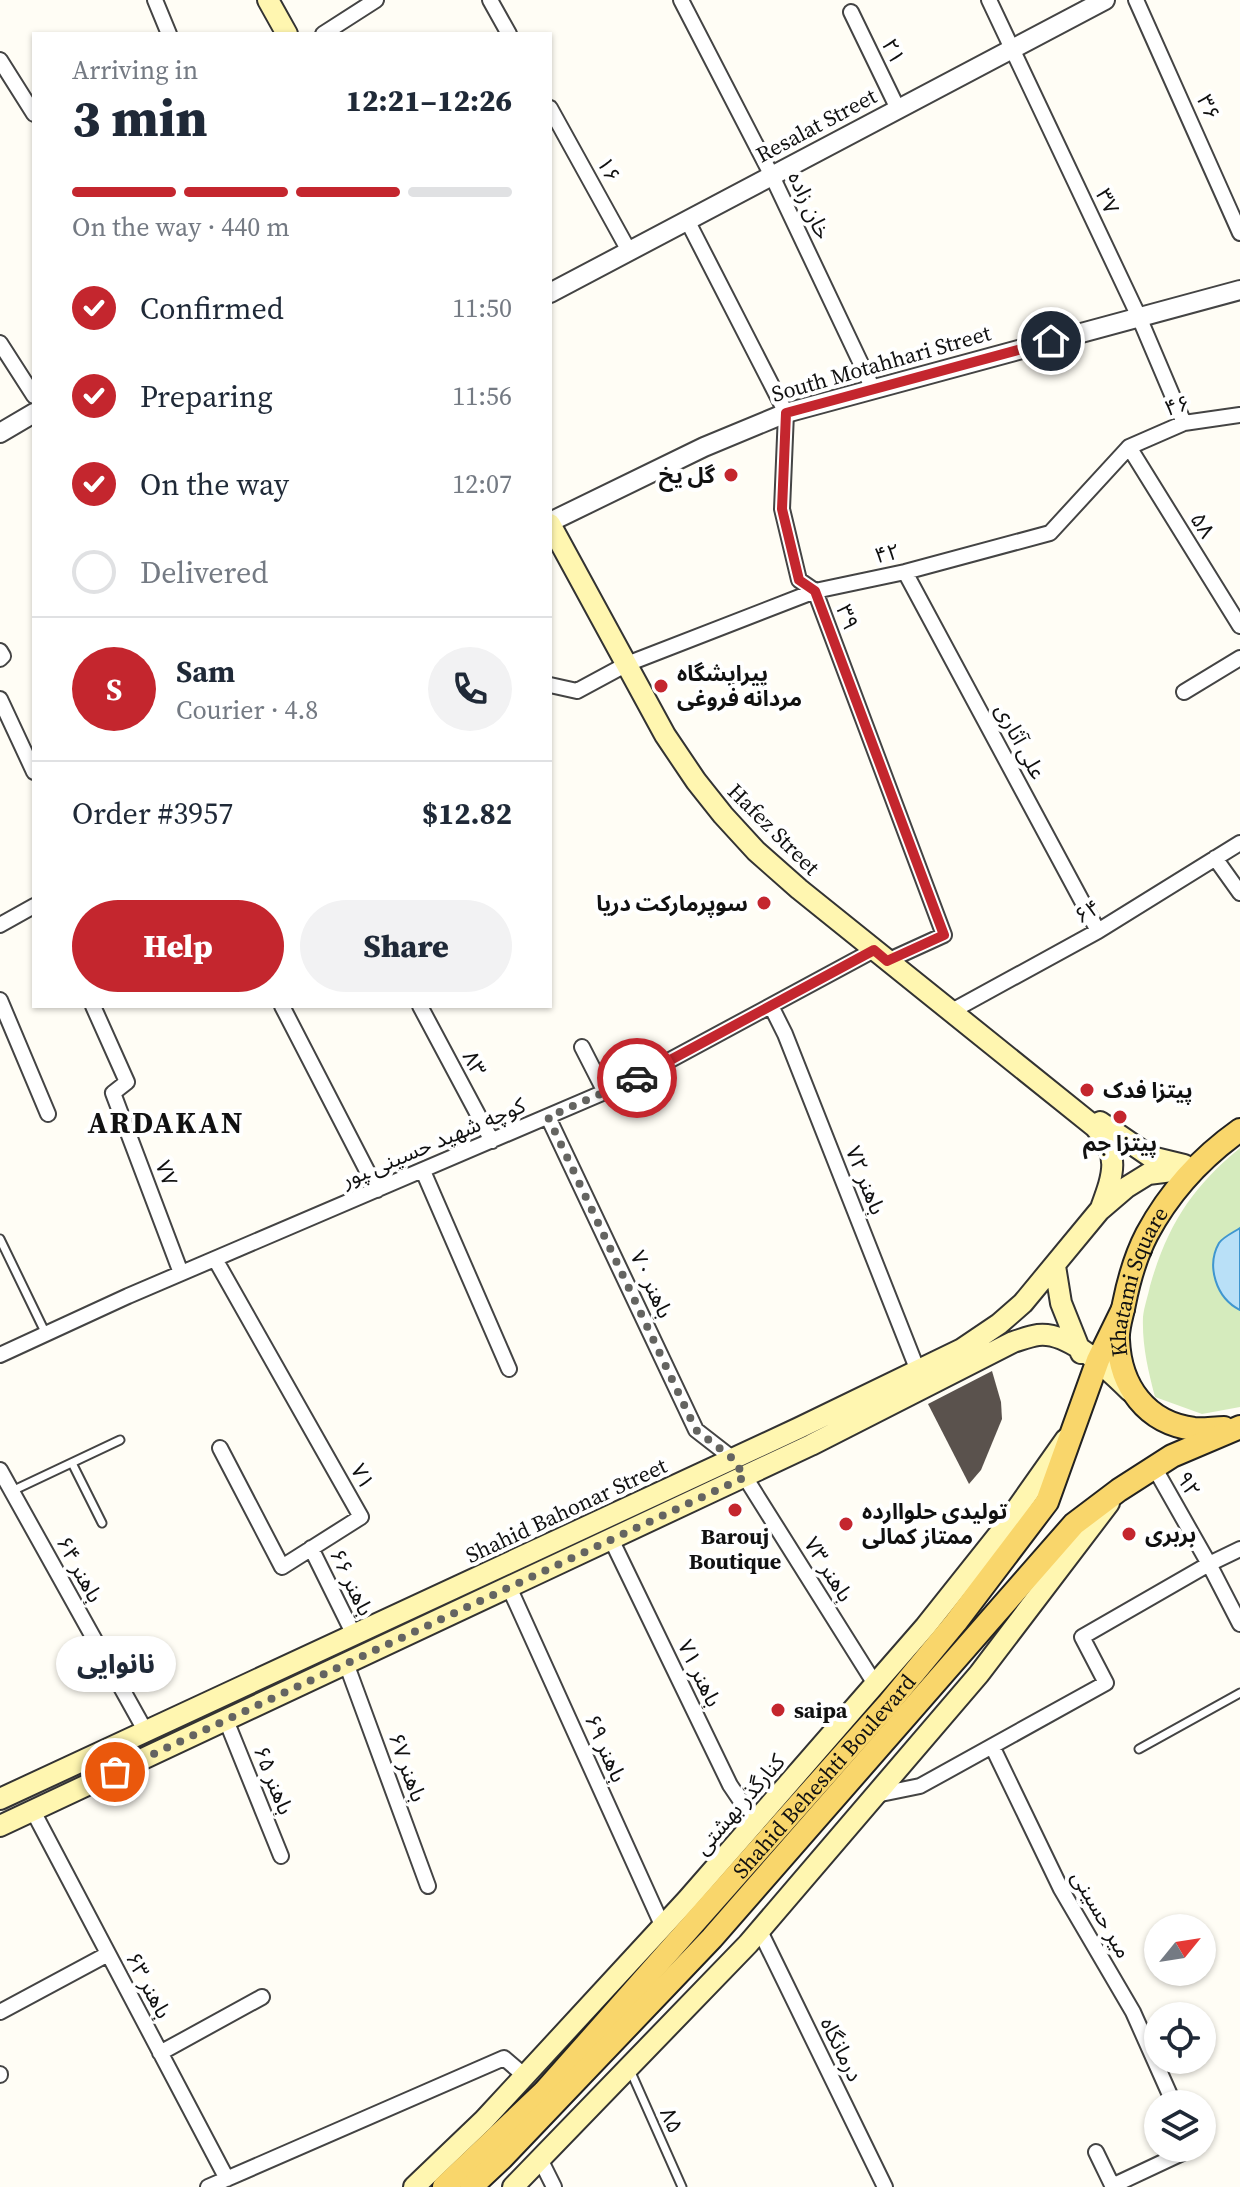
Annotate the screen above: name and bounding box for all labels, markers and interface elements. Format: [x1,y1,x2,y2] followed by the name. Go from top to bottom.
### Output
[875,33,913,69] street label: ۲۱
[72,52,198,88] text: Arriving in
[345,80,512,121] text: 12:21–12:26
[750,80,882,169] street label: Resalat Street
[72,82,208,153] text: 3 min
[1190,89,1228,125] street label: ۳۶
[590,151,628,187] street label: ۱۶
[781,166,839,244] street label: خان زاده
[1089,183,1127,219] street label: ۳۷
[72,209,290,245] text: On the way · 440 m
[72,286,116,330] icon: check
[140,288,284,329] text: Confirmed
[452,290,512,326] text: 11:50
[1017,307,1085,375] pin
[768,317,995,409] street label: South Motahhari Street
[1029,319,1073,363] icon: home
[72,374,116,418] icon: check
[140,376,273,417] text: Preparing
[452,378,512,414] text: 11:56
[1161,387,1193,423] street label: ۴۶
[659,460,716,492] place label: گل یخ
[72,462,116,506] icon: check
[140,464,289,505] text: On the way
[452,466,512,502] text: 12:07
[722,466,740,484] marker: گل یخ
[1184,506,1223,544] street label: ۵۸
[871,536,903,570] street label: ۴۲
[140,552,268,593] text: Delivered
[829,600,867,634] street label: ۳۹
[428,647,512,731] button: phone
[176,651,235,692] text: Sam
[677,658,802,713] place label: پیرایشگاه مردانه فروغی
[106,669,122,710] text: S
[652,677,670,695] marker: پیرایشگاه مردانه فروغی
[176,692,318,728] text: Courier · 4.8
[989,698,1053,784] street label: علی آثاری
[721,776,827,882] street label: Hafez Street
[72,793,233,834] text: Order #3957
[422,793,512,834] text: $12.82
[596,888,748,918] place label: سوپرمارکت دریا
[1069,892,1105,930] street label: ۶۴
[755,894,773,912] marker: سوپرمارکت دریا
[72,900,284,992] button: Help
[300,900,512,992] button: Share
[597,1038,677,1118] courier
[456,1045,494,1081] street label: ۸۳
[615,1056,659,1100] icon: car
[1103,1075,1193,1105] place label: پیتزا فدک
[1078,1081,1096,1099] marker: پیتزا فدک
[336,1089,530,1195] street label: کوچه شهید حسینی ‍پور
[87,1102,245,1143] district label: ARDAKAN
[1111,1108,1129,1126] marker: پیتزا جم
[1083,1128,1157,1160] place label: پیتزا جم
[839,1141,893,1219] street label: باهنر ۷۲
[148,1156,186,1191] street label: ۷۷
[1103,1201,1175,1358] street label: Khatami Square
[623,1245,681,1323] street label: باهنر ۷۰
[460,1450,672,1570] street label: Shahid Bahonar Street
[344,1458,382,1494] street label: ۷۱
[1170,1466,1208,1502] street label: ۹۲
[862,1496,1007,1551] place label: تولیدی حلواارده ممتاز کمالی
[726,1501,744,1519] marker: Barouj Boutique
[837,1515,855,1533] marker: تولیدی حلواارده ممتاز کمالی
[1145,1519,1196,1549] place label: بربری
[689,1521,781,1576] place label: Barouj Boutique
[1120,1525,1138,1543] marker: بربری
[50,1530,110,1608] street label: باهنر ۶۴
[797,1531,861,1607] street label: باهنر ۷۳
[323,1543,381,1621] street label: باهنر ۶۶
[671,1634,729,1712] street label: باهنر ۷۱
[55,1636,175,1692] callout: نانوایی
[77,1646,155,1682] text: نانوایی
[726,1667,922,1885] street label: Shahid Beheshti Boulevard
[794,1695,848,1725] place label: saipa
[769,1701,787,1719] marker: saipa
[578,1709,634,1787] street label: باهنر ۶۹
[382,1728,434,1806] street label: باهنر ۶۷
[81,1738,149,1806] pin
[247,1741,301,1819] street label: باهنر ۶۵
[687,1747,792,1861] street label: کنارگذر بهشتی
[93,1750,137,1794] icon: bag
[1065,1864,1139,1964] street label: میر حسینی
[1144,1914,1216,1986] north arrow
[1144,1914,1216,2162] map controls
[119,1946,179,2024] street label: باهنر ۶۳
[1144,2002,1216,2074] button: locate
[814,2012,870,2086] street label: درمانگاه
[1144,2090,1216,2162] button: layers
[653,2102,691,2138] street label: ۸۵

